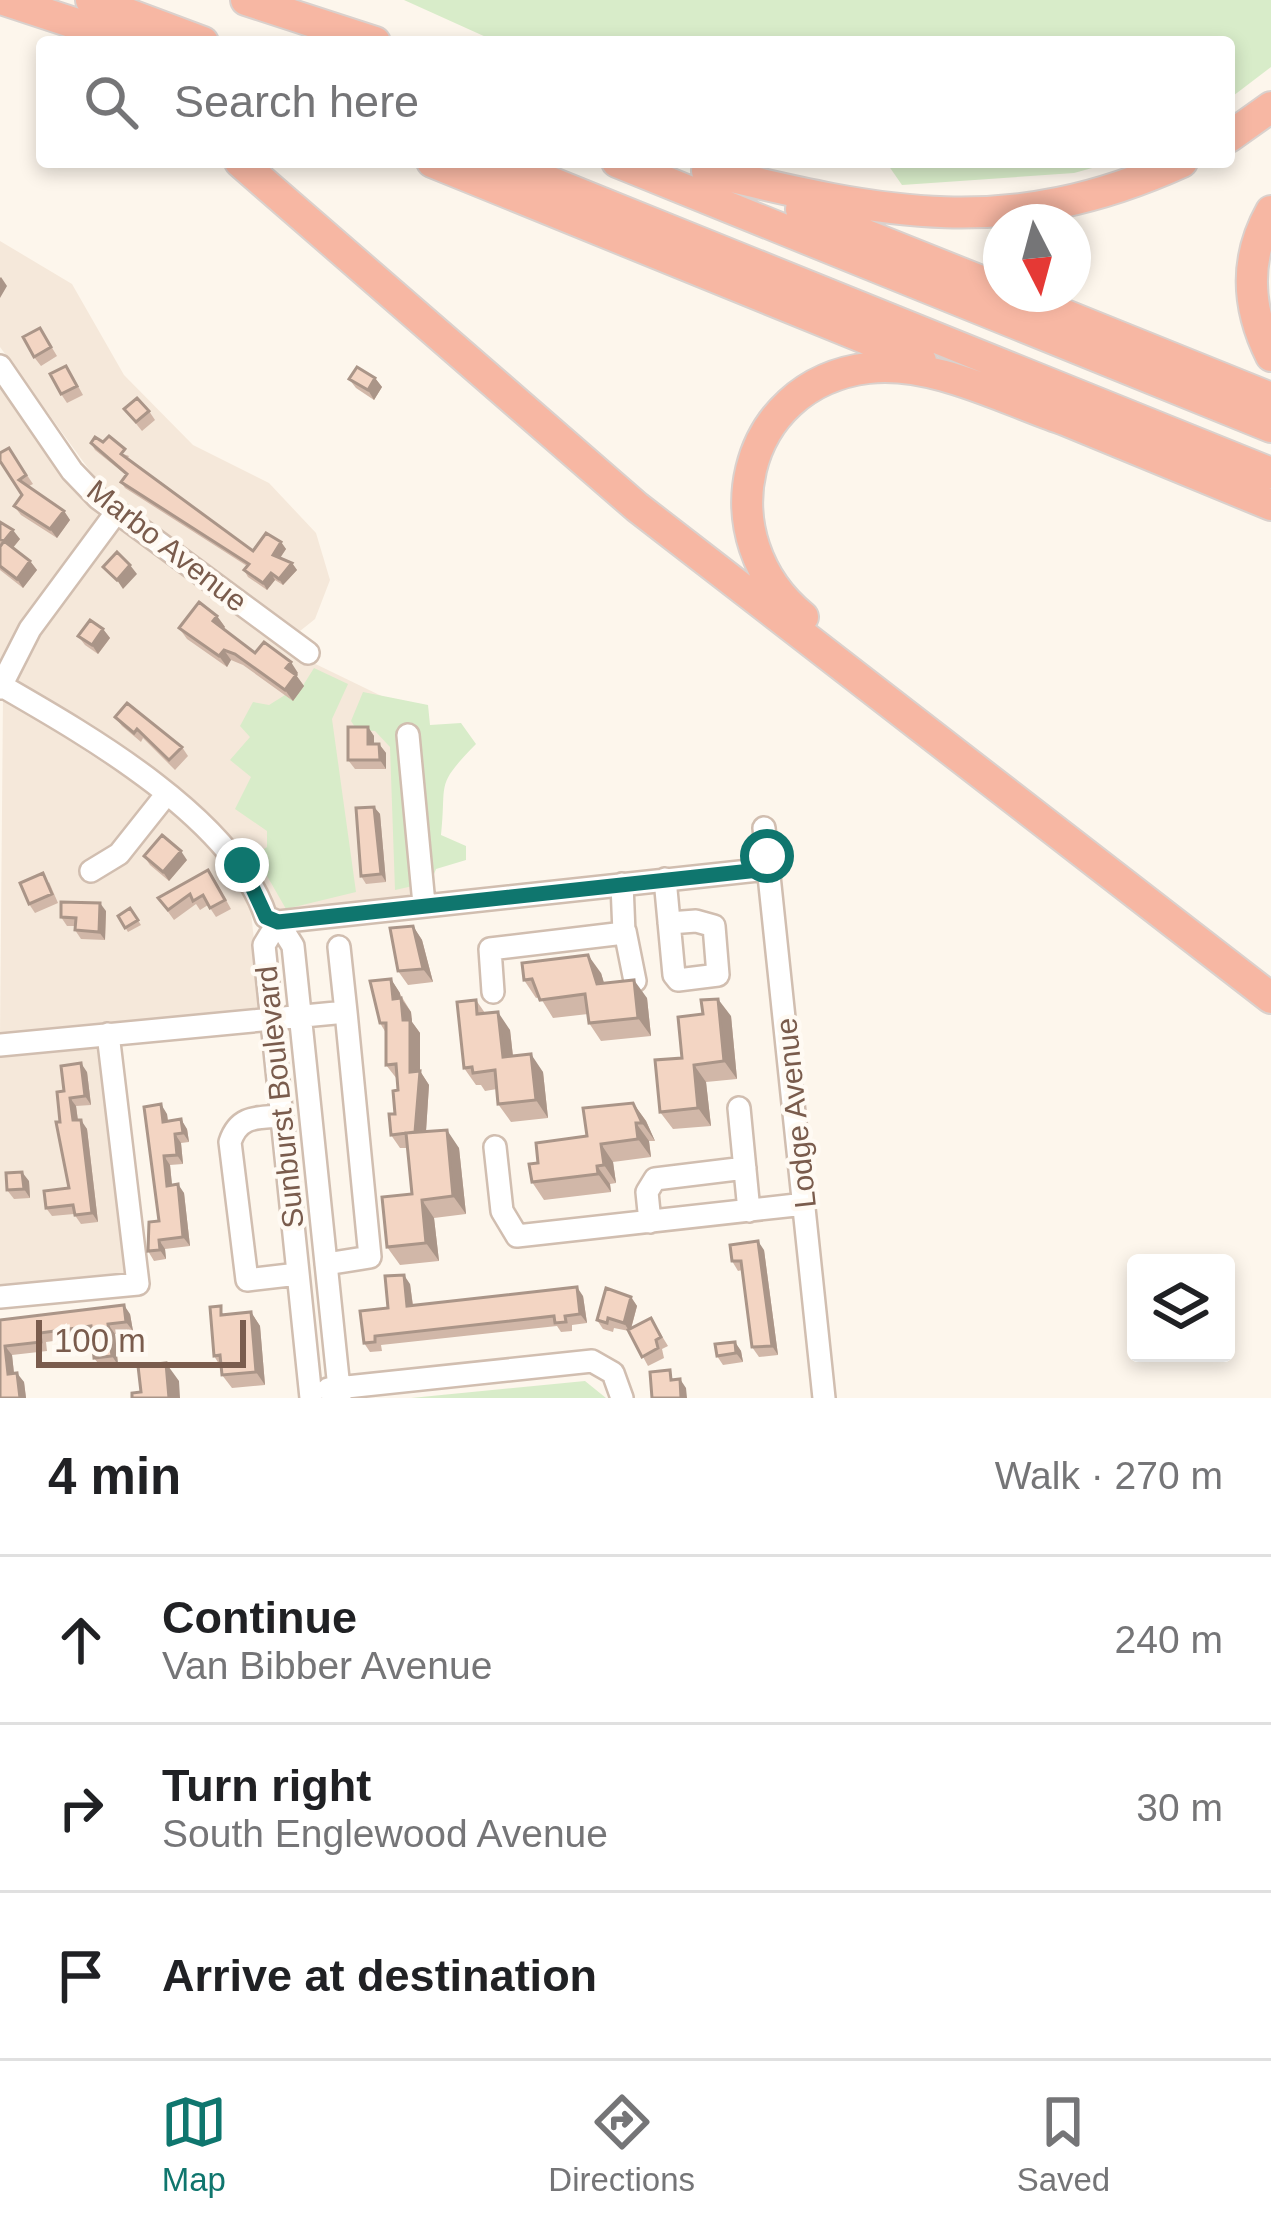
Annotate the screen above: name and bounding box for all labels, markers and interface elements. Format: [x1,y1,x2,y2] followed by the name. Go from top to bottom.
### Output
[36,36,1235,168] search box
[78,69,144,135] icon: search
[174,76,419,127] text: Search here
[983,204,1091,312] north arrow
[81,473,253,618] street label: Marbo Avenue
[740,829,794,883] route start
[215,838,269,892] route end
[249,964,310,1230] street label: Sunburst Boulevard
[769,1016,822,1210] street label: Lodge Avenue
[1127,1254,1235,1362] map controls
[1127,1254,1235,1362] button: layers
[36,1314,246,1367] scale bar
[54,1322,146,1359] text: 100 m
[48,1448,181,1505] text: 4 min
[995,1454,1223,1497] text: Walk · 270 m
[162,1592,357,1643] text: Continue
[48,1607,114,1673] icon: ahead
[1115,1618,1223,1661] text: 240 m
[162,1644,492,1687] text: Van Bibber Avenue
[162,1760,371,1811] text: Turn right
[48,1775,114,1841] icon: right
[1136,1786,1223,1829] text: 30 m
[162,1812,608,1855] text: South Englewood Avenue
[48,1943,114,2009] icon: arrive
[162,1950,597,2001] text: Arrive at destination
[161,2089,227,2199] tab: Map
[548,2089,695,2199] tab: Directions
[1017,2089,1110,2199] tab: Saved

